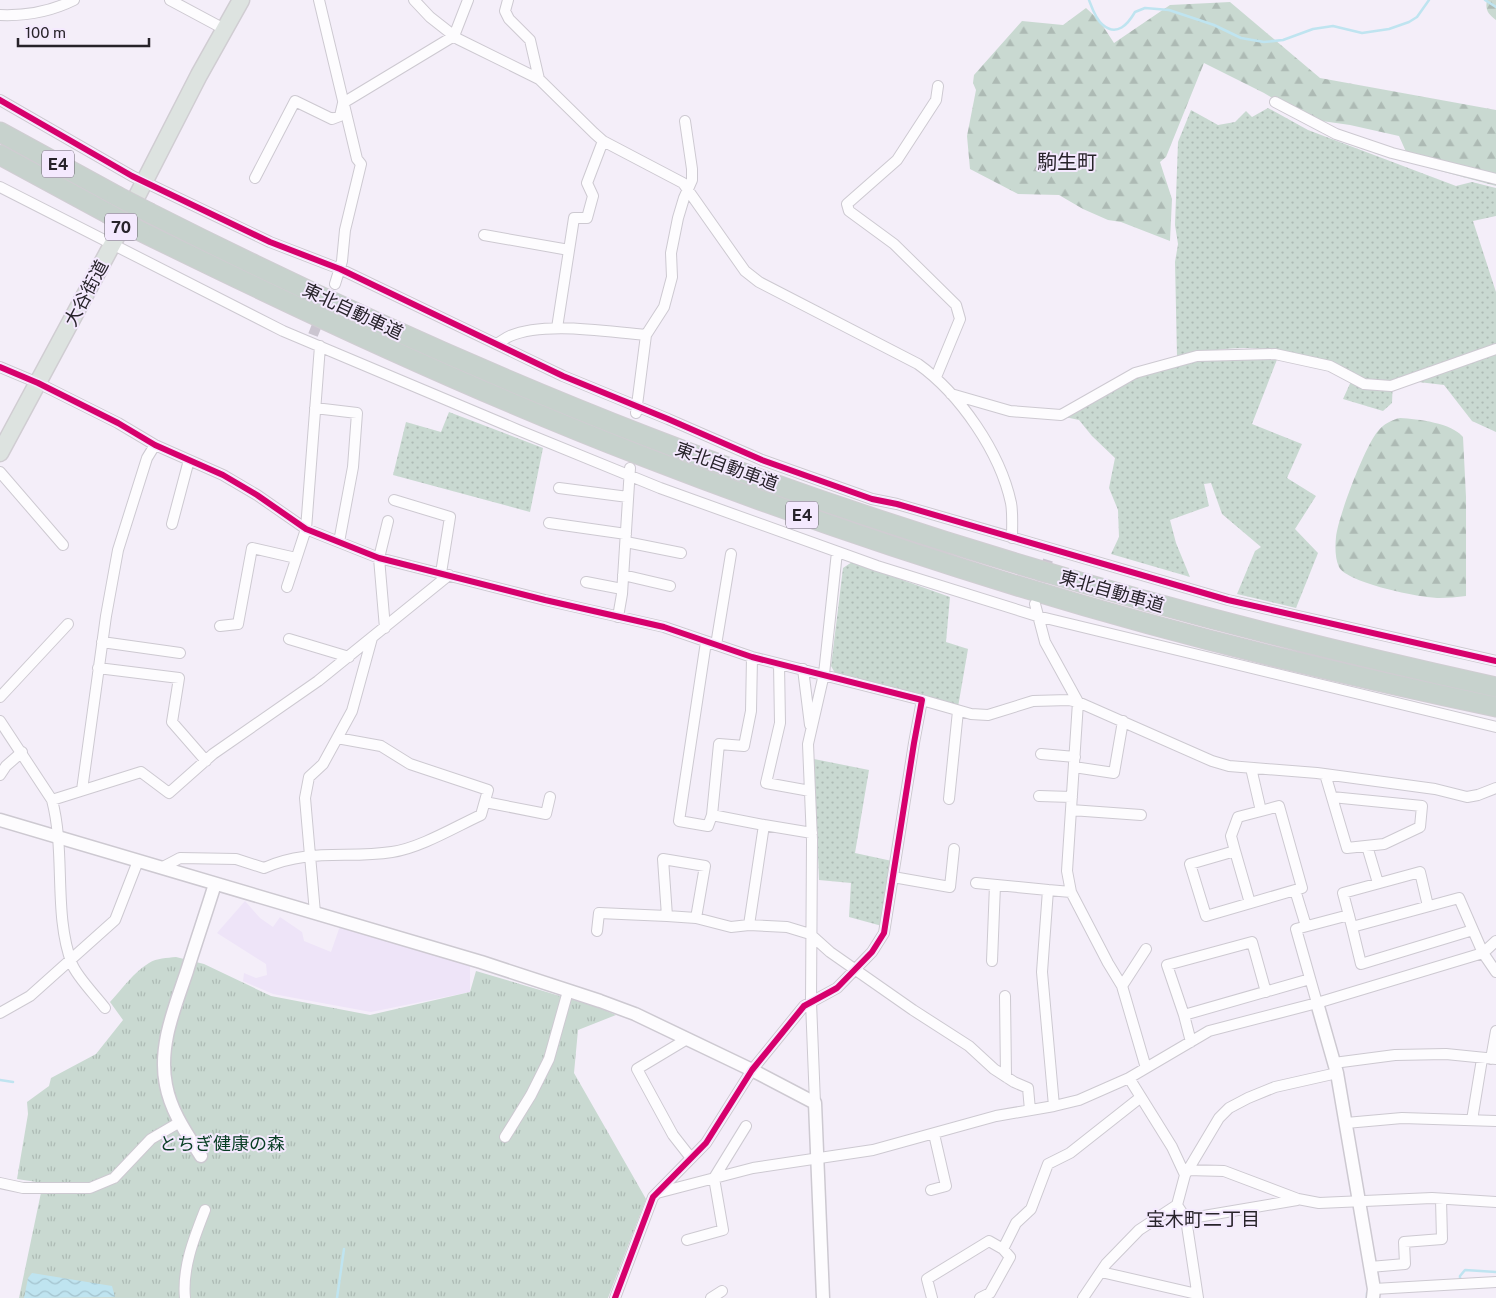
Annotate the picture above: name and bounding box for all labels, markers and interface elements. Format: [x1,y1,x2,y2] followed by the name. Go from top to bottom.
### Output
[18,15,149,47] scale bar
[25,24,66,41] text: 100 m
[42,150,74,178] road number: E4
[1037,150,1097,174] district label: 駒生町
[105,213,137,240] road number: 70
[60,256,112,330] street label: 大谷街道
[300,279,406,343] street label: 東北自動車道
[673,438,781,494] street label: 東北自動車道
[786,502,818,528] road number: E4
[1057,566,1167,616] street label: 東北自動車道
[159,1133,285,1154] park label: とちぎ健康の森
[1146,1208,1260,1230] district label: 宝木町二丁目

